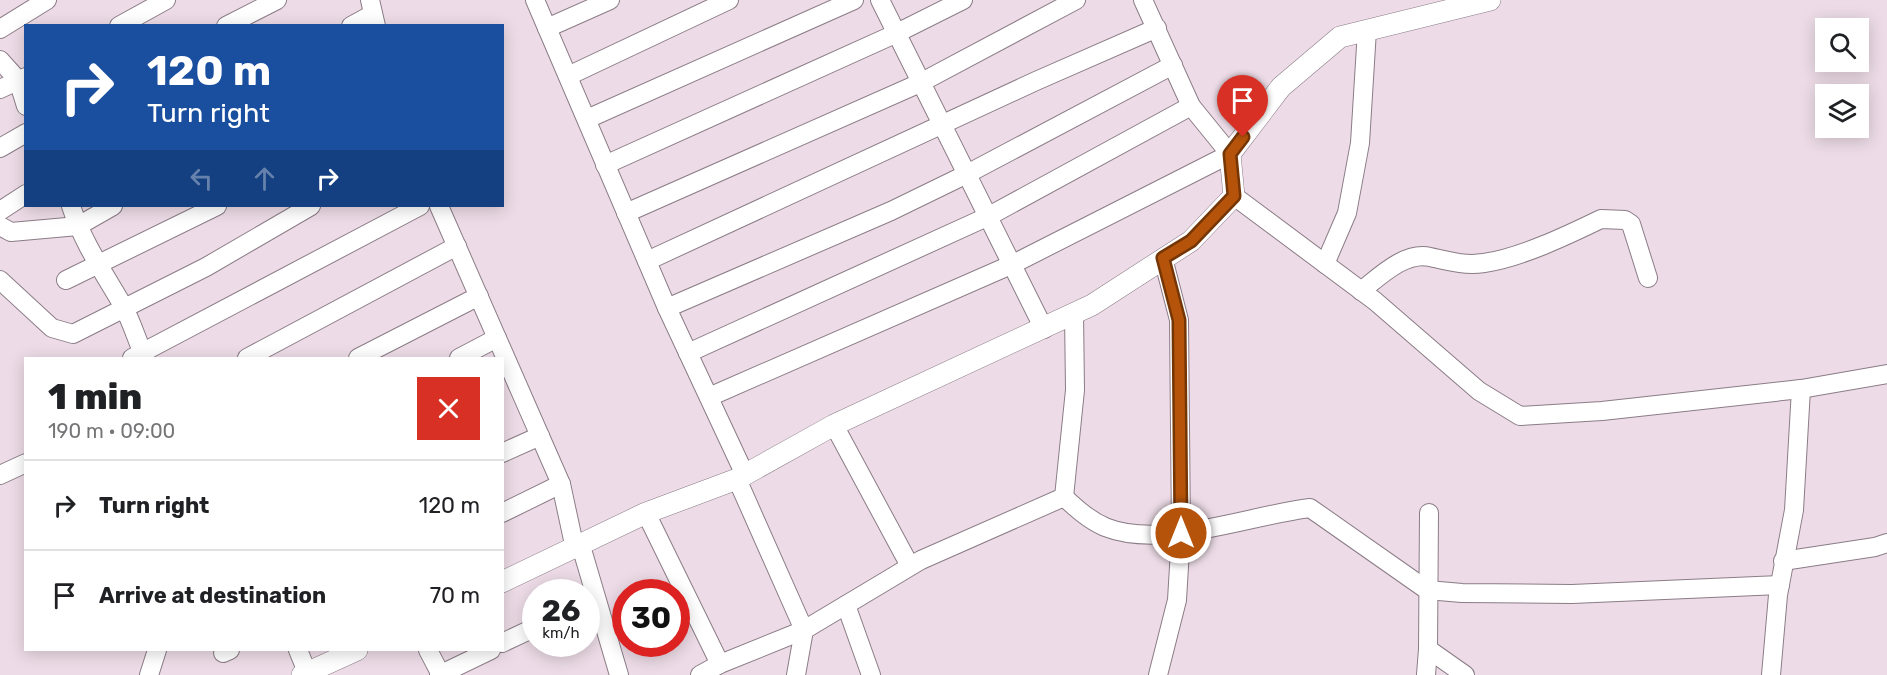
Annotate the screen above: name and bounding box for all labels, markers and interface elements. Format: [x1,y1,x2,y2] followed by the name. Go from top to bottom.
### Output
[1815,18,1869,138] map controls
[1815,18,1869,72] button: search
[147,46,271,96] text: 120 m
[48,48,126,126] icon: right
[1217,75,1268,137] pin
[1226,84,1259,117] icon: arrive
[1815,84,1869,138] button: layers
[147,97,270,129] text: Turn right
[185,162,218,195] icon: left
[248,162,281,195] icon: ahead
[311,162,344,195] icon: right
[48,375,142,418] text: 1 min
[417,377,480,440] button: close
[48,419,175,443] text: 190 m · 09:00
[48,489,81,522] icon: right
[99,492,209,519] text: Turn right
[419,492,480,519] text: 120 m
[1149,501,1213,565] position arrow
[48,579,81,612] icon: arrive
[612,579,690,657] speed limit sign: 30
[99,582,326,609] text: Arrive at destination
[430,582,480,609] text: 70 m
[541,593,581,629] text: 26
[542,624,580,642] text: km/h

